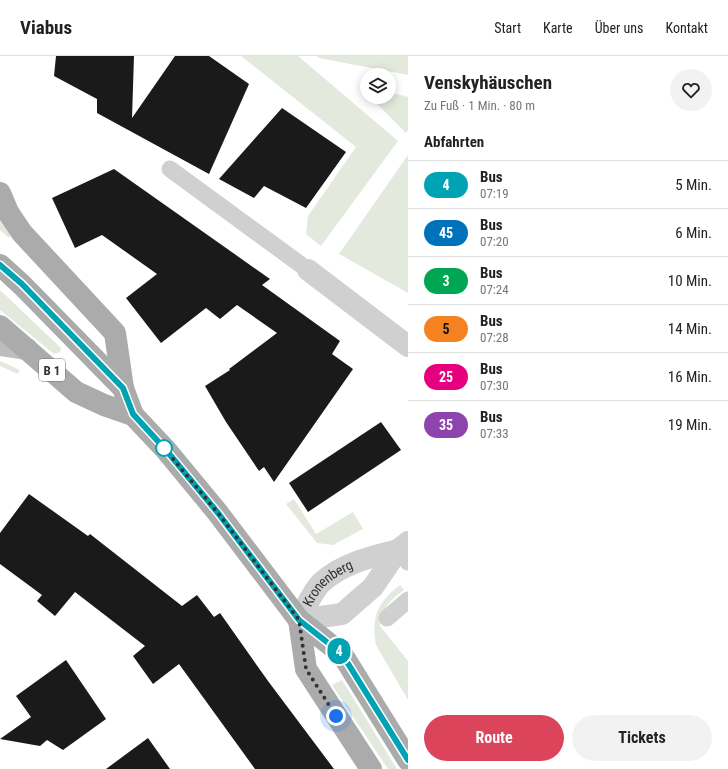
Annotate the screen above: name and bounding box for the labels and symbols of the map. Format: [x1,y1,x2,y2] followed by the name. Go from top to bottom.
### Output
[39,359,65,381] road number: B 1
[155,439,173,457] unlabelled marker
[299,556,355,609] street label: Kronenberg
[326,638,352,664] line badge: 4
[326,706,346,726] your location

